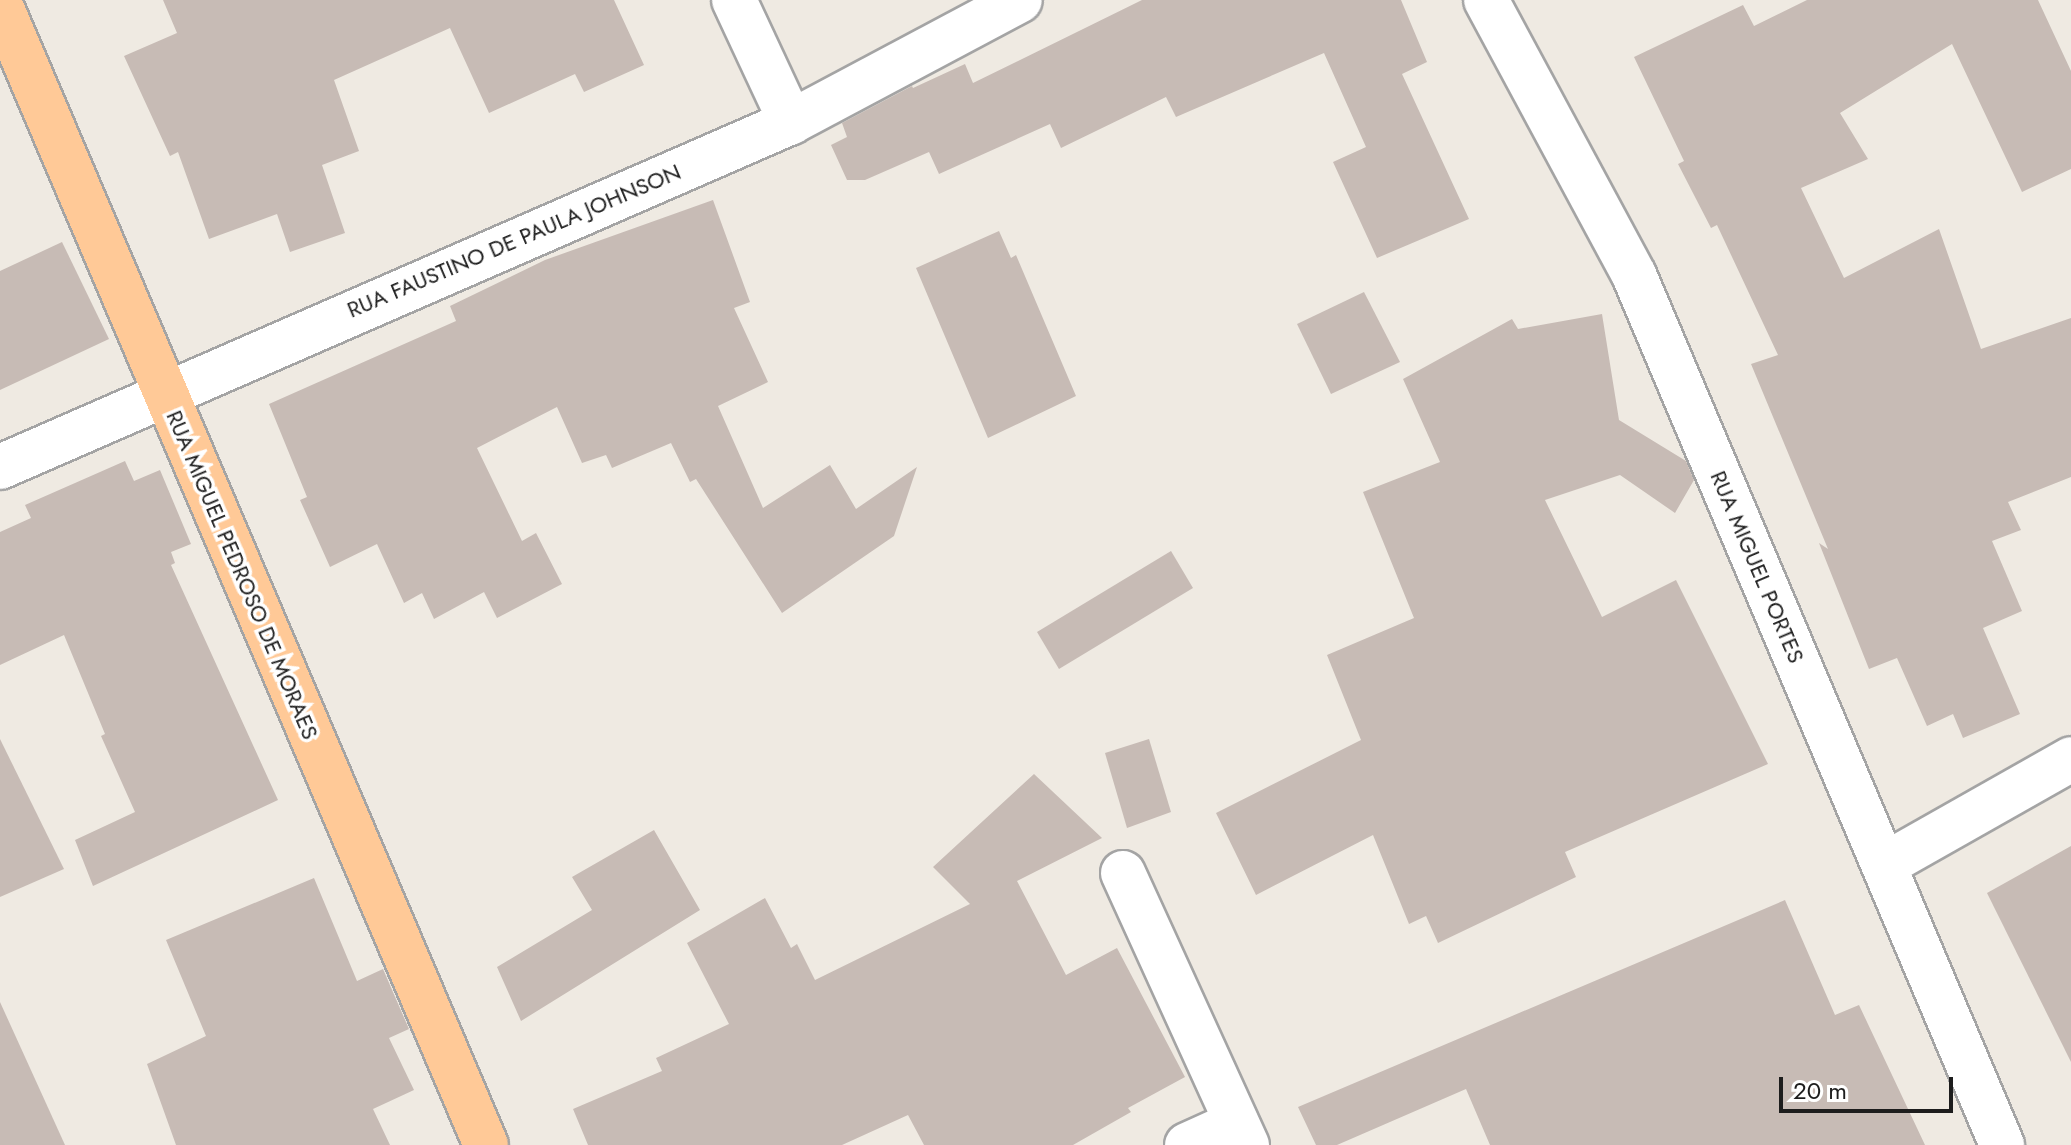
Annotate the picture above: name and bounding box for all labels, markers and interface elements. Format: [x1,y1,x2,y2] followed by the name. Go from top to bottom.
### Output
[343,159,685,323] street label: RUA FAUSTINO DE PAULA JOHNSON
[161,407,323,743] street label: RUA MIGUEL PEDROSO DE MORAES
[1705,467,1809,667] street label: RUA MIGUEL PORTES
[1783,1061,1957,1111] scale bar
[1793,1073,1847,1108] text: 20 m

